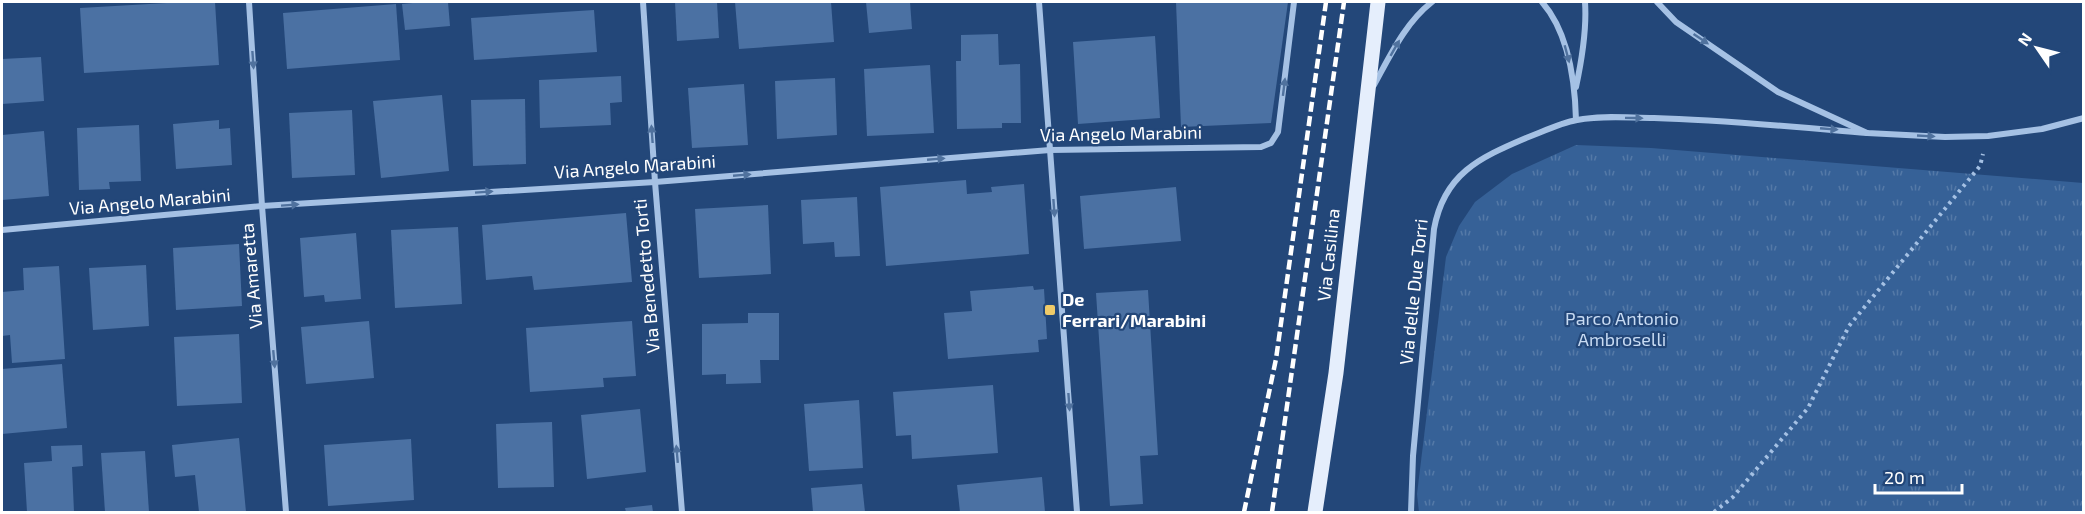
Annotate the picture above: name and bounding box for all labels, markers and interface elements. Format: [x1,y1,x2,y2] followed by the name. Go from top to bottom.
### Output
[2007,18,2067,78] north arrow
[2013,29,2035,49] text: N
[1693,33,1709,45] one-way arrow
[1390,39,1400,56] one-way arrow
[1562,45,1572,63] one-way arrow
[248,50,257,69] one-way arrow
[1279,77,1289,96] one-way arrow
[1625,113,1644,123] one-way arrow
[1040,121,1202,145] street label: Via Angelo Marabini
[1819,124,1838,134] one-way arrow
[647,125,656,144] one-way arrow
[1916,131,1935,140] one-way arrow
[553,149,717,183] street label: Via Angelo Marabini
[927,154,946,164] one-way arrow
[732,170,751,179] one-way arrow
[68,183,232,219] street label: Via Angelo Marabini
[475,188,494,197] one-way arrow
[628,198,664,354] street label: Via Benedetto Torti
[1050,198,1059,217] one-way arrow
[280,200,299,209] one-way arrow
[1312,207,1344,302] street label: Via Casilina
[1394,218,1432,366] street label: Via delle Due Torri
[235,222,267,330] street label: Via Amaretta
[1062,288,1206,331] place label: De Ferrari/Marabini
[1043,303,1057,317] marker: De Ferrari/Marabini
[1565,307,1679,350] park label: Parco Antonio Ambroselli
[269,350,279,369] one-way arrow
[1064,393,1074,412] one-way arrow
[672,445,682,464] one-way arrow
[1875,457,1962,495] scale bar
[1884,466,1925,488] text: 20 m

